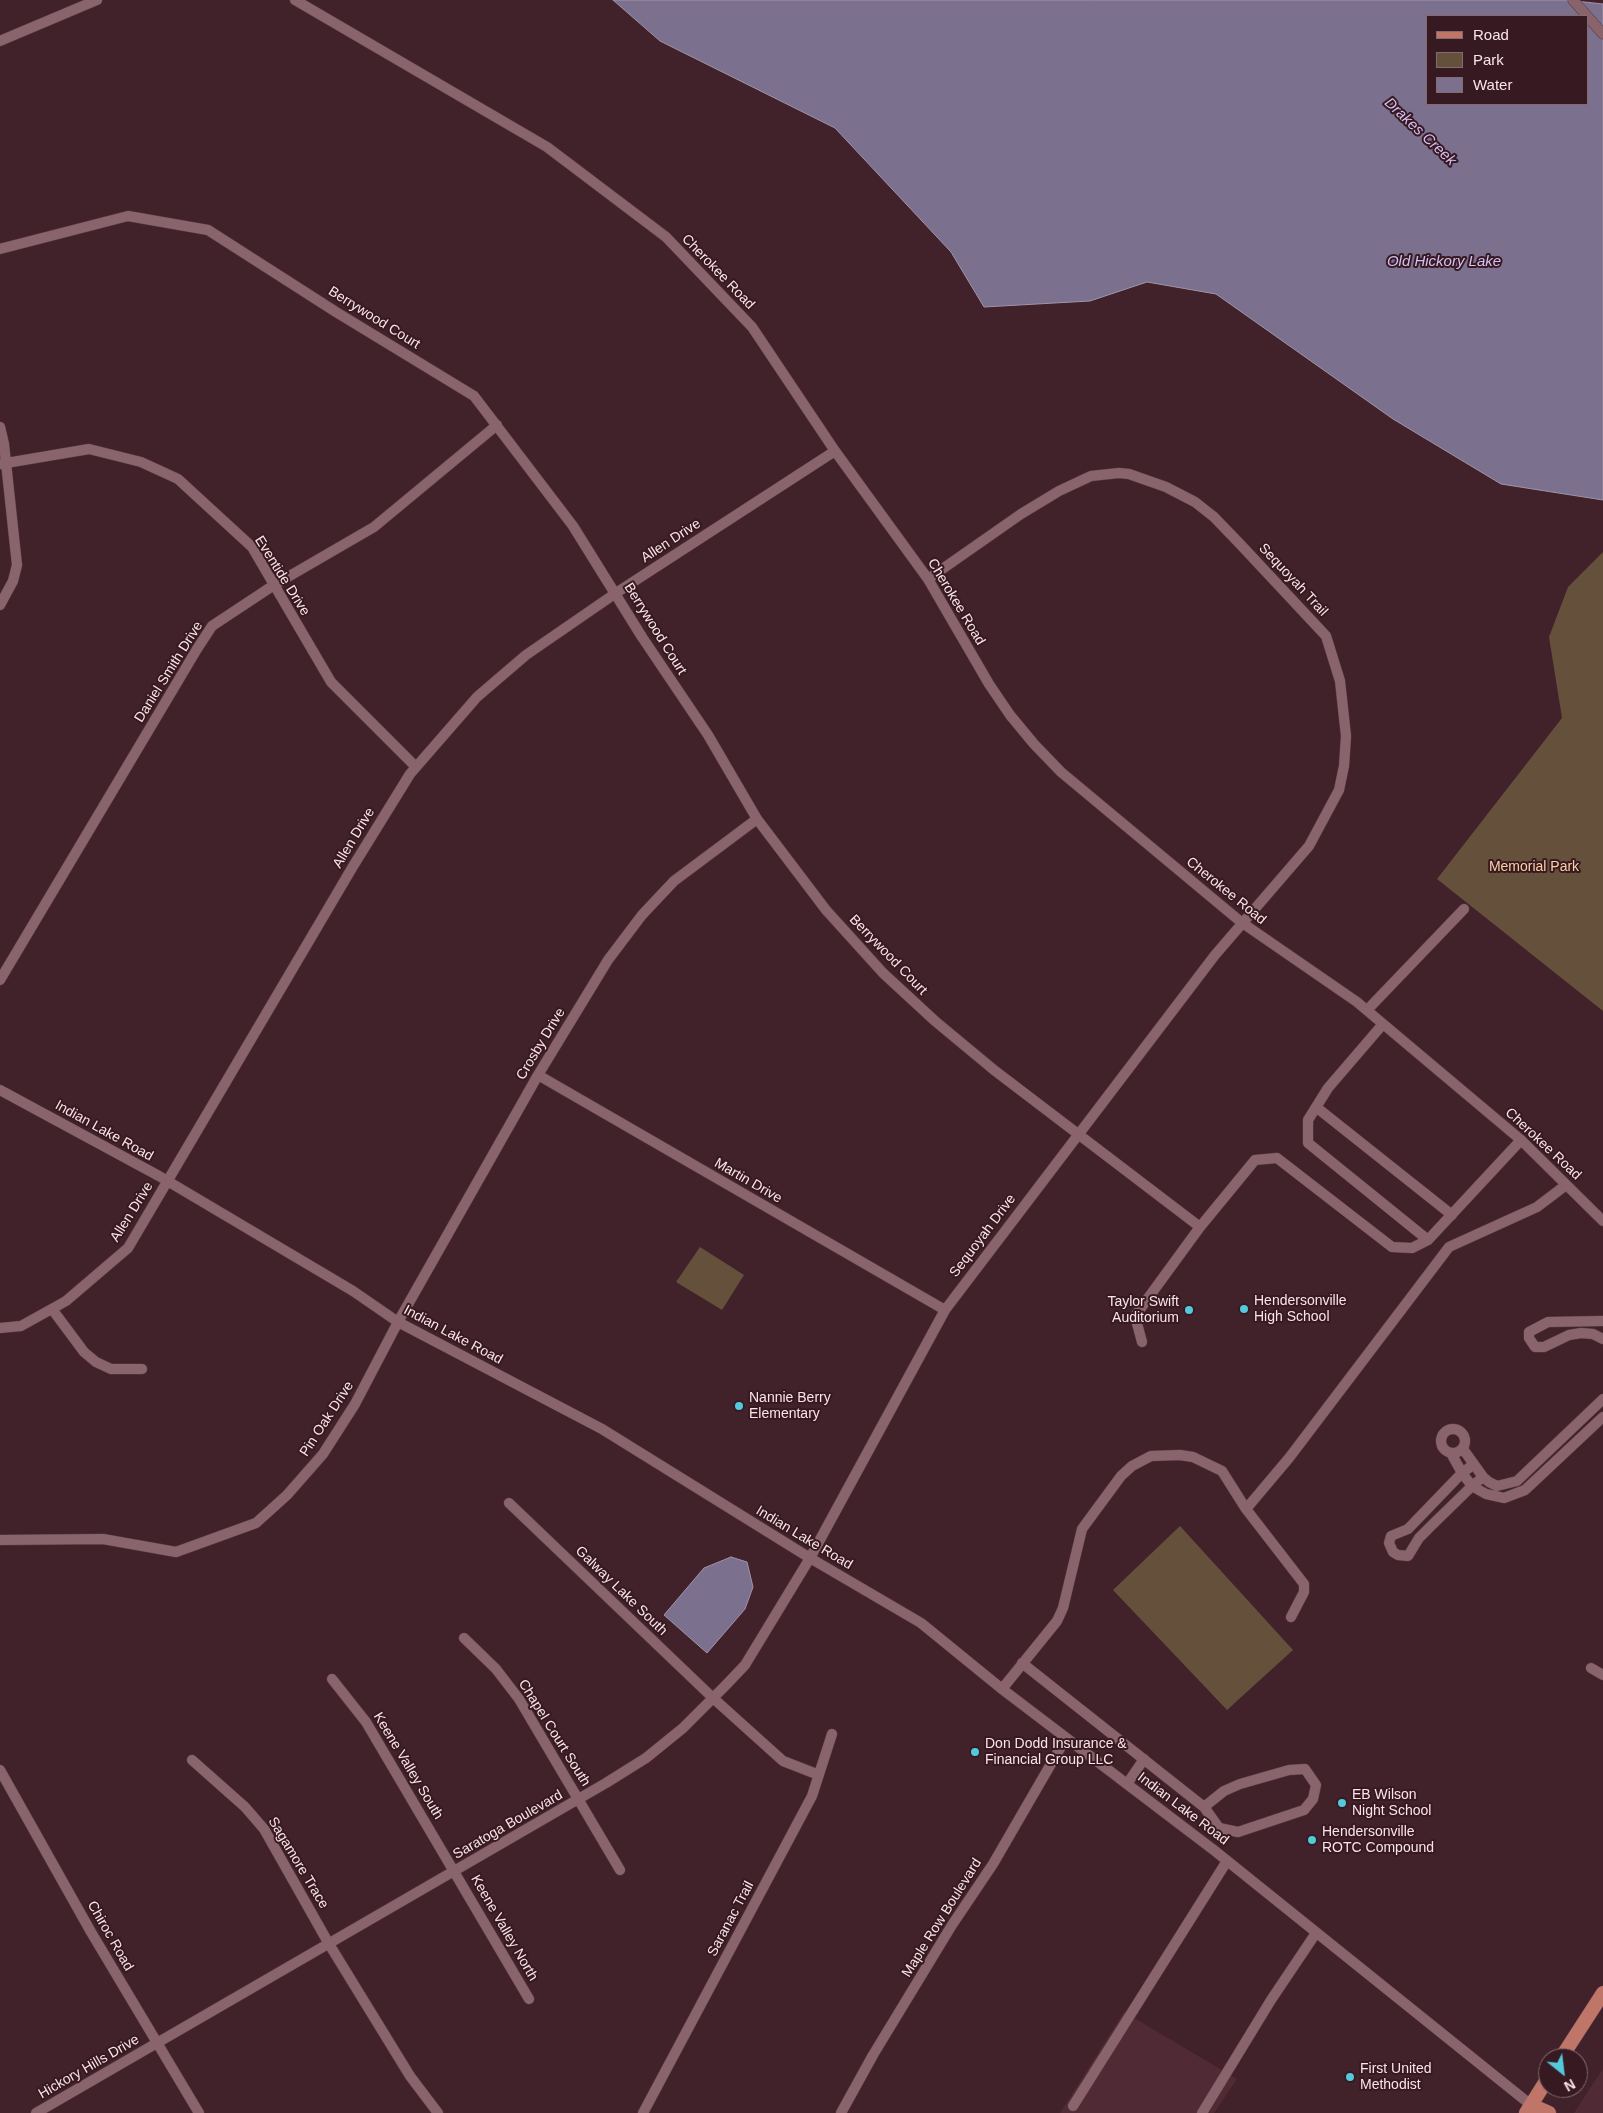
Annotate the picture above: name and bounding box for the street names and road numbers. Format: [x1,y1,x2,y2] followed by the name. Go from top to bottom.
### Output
[678,231,758,313] street label: Cherokee Road
[325,283,423,353] street label: Berrywood Court
[638,516,704,566] street label: Allen Drive
[251,533,313,619] street label: Eventide Drive
[1255,540,1331,620] street label: Sequoyah Trail
[924,556,988,648] street label: Cherokee Road
[620,580,690,678] street label: Berrywood Court
[131,618,207,726] street label: Daniel Smith Drive
[329,805,379,871] street label: Allen Drive
[1183,854,1269,928] street label: Cherokee Road
[845,911,931,999] street label: Berrywood Court
[513,1005,569,1083] street label: Crosby Drive
[52,1097,156,1165] street label: Indian Lake Road
[1501,1104,1585,1184] street label: Cherokee Road
[711,1155,785,1207] street label: Martin Drive
[107,1179,157,1245] street label: Allen Drive
[946,1191,1020,1281] street label: Sequoyah Drive
[401,1302,505,1368] street label: Indian Lake Road
[296,1378,358,1460] street label: Pin Oak Drive
[753,1503,855,1573] street label: Indian Lake Road
[571,1543,671,1639] street label: Galway Lake South
[514,1676,594,1790] street label: Chapel Court South
[369,1709,447,1823] street label: Keene Valley South
[1134,1769,1232,1849] street label: Indian Lake Road
[450,1787,566,1863] street label: Saratoga Boulevard
[264,1814,332,1912] street label: Sagamore Trace
[899,1855,985,1981] street label: Maple Row Boulevard
[467,1872,541,1984] street label: Keene Valley North
[704,1879,758,1959] street label: Saranac Trail
[83,1898,137,1974] street label: Chiroc Road
[36,2031,142,2103] street label: Hickory Hills Drive

